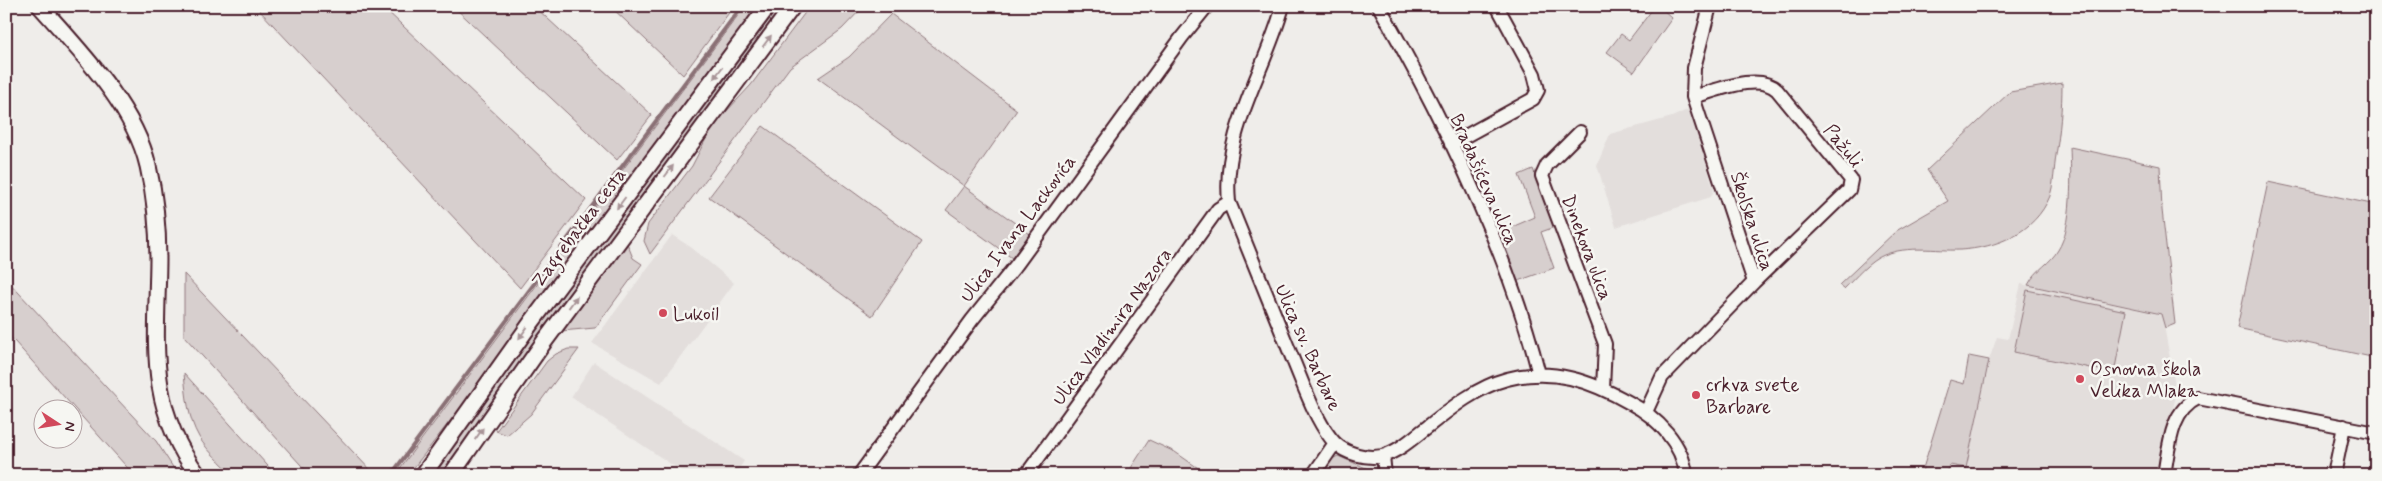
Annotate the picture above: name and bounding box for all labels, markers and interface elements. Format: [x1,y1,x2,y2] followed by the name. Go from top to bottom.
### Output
[761,35,772,48] one-way arrow
[713,66,723,80] one-way arrow
[1444,110,1524,249] street label: Bradašićeva ulica
[1818,119,1868,173] street label: Pažuli
[955,150,1082,308] street label: Ulica Ivana Lackovića
[526,163,635,295] street label: Zagrebačka cesta
[664,164,674,178] one-way arrow
[1724,169,1779,274] street label: Školska ulica
[1555,191,1618,304] street label: Dinekova ulica
[615,196,626,209] one-way arrow
[1047,243,1178,411] street label: Ulica Vladimira Nazora
[1268,280,1347,415] street label: Ulica sv. Barbare
[568,295,578,309] one-way arrow
[673,302,719,327] place label: Lukoil
[657,307,669,319] marker: Lukoil
[518,327,528,340] one-way arrow
[2090,357,2201,404] place label: Osnovna škola Velika Mlaka
[1706,373,1800,420] place label: crkva svete Barbare
[2074,373,2086,385] marker: Osnovna škola Velika Mlaka
[1690,389,1702,401] marker: crkva svete Barbare
[32,398,82,448] north arrow
[60,420,80,433] text: N
[474,428,484,441] one-way arrow

